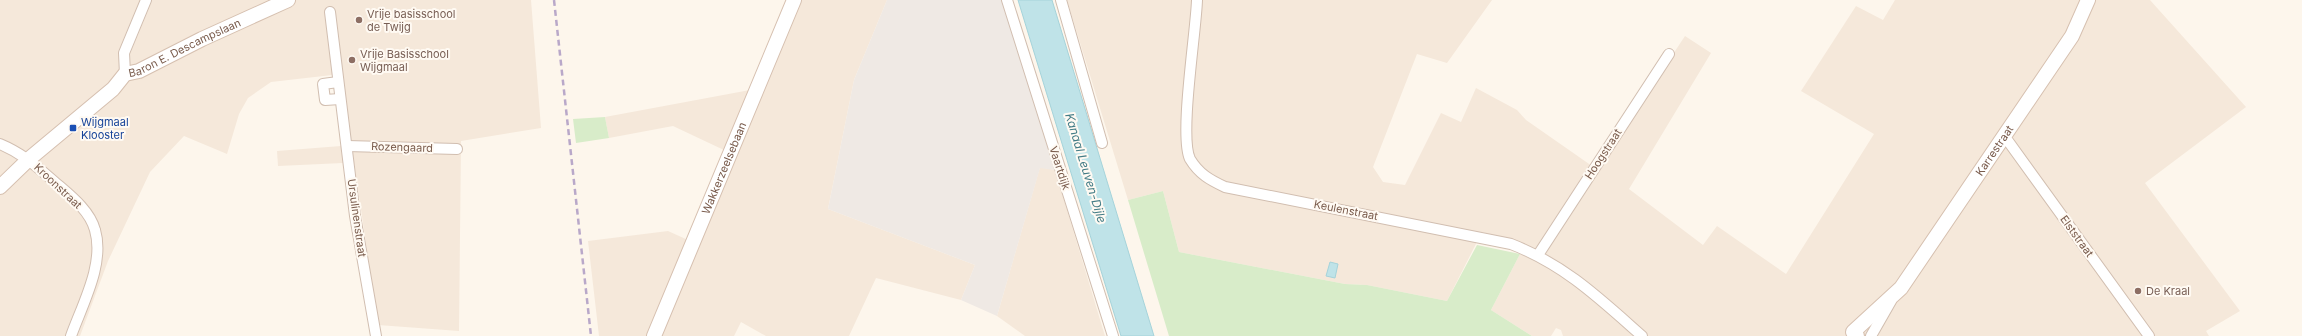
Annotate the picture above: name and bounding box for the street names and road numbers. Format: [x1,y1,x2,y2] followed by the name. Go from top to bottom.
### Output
[127,15,243,80] street label: Baron E. Descampslaan
[699,120,749,216] street label: Wakkerzeelsebaan
[1972,122,2017,178] street label: Karrestraat
[1581,126,1625,182] street label: Hoogstraat
[371,139,433,155] street label: Rozengaard
[1046,144,1074,192] street label: Vaartdijk
[31,160,85,212] street label: Kroonstraat
[345,178,369,258] street label: Ursulinenstraat
[1313,197,1380,223] street label: Keulenstraat
[2057,212,2097,260] street label: Elststraat

